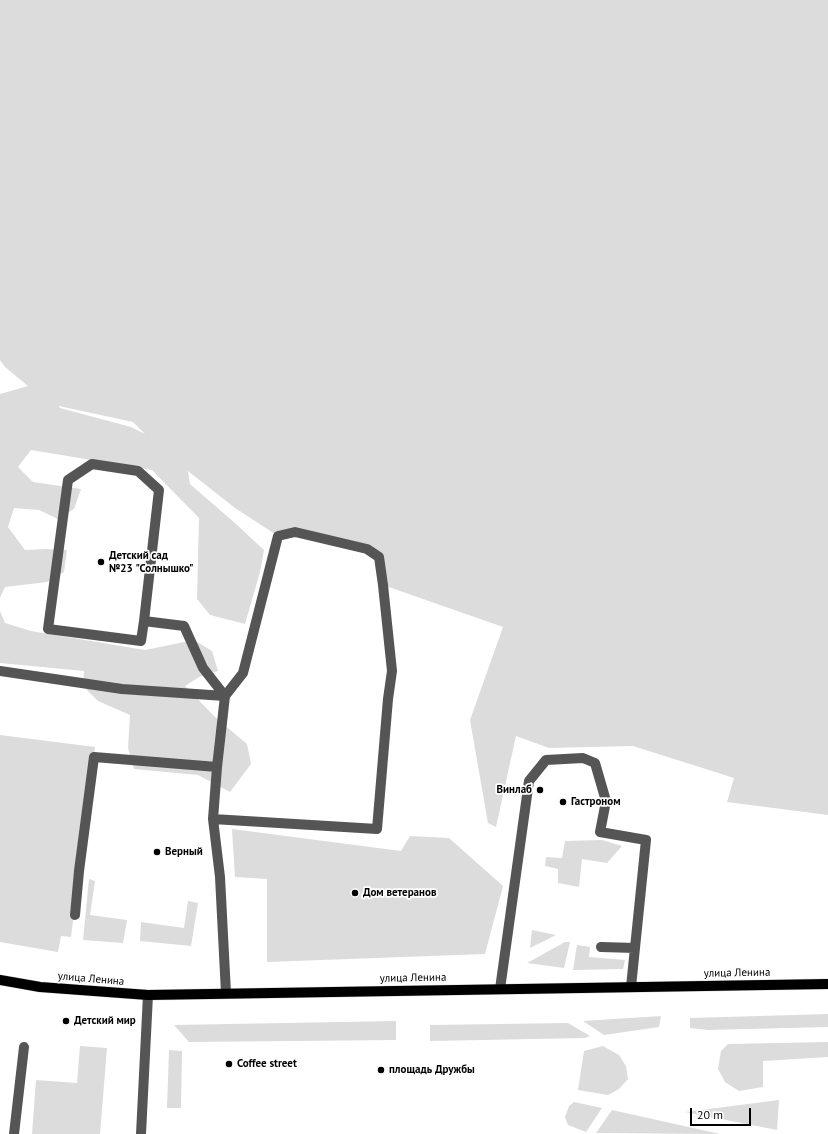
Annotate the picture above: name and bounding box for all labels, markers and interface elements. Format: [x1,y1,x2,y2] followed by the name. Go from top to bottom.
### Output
[109,549,194,575] place label: Детский сад №23 "Солнышко"
[96,557,106,567] marker: Детский сад №23 "Солнышко"
[497,783,532,797] place label: Винлаб
[535,785,545,795] marker: Винлаб
[571,795,620,809] place label: Гастроном
[558,797,568,807] marker: Гастроном
[165,845,203,859] place label: Верный
[152,847,162,857] marker: Верный
[363,886,436,900] place label: Дом ветеранов
[350,888,360,898] marker: Дом ветеранов
[704,966,770,980] street label: улица Ленина
[57,970,125,988] street label: улица Ленина
[380,971,446,985] street label: улица Ленина
[74,1014,136,1028] place label: Детский мир
[61,1016,71,1026] marker: Детский мир
[237,1057,297,1071] place label: Coffee street
[224,1059,234,1069] marker: Coffee street
[389,1063,475,1077] place label: площадь Дружбы
[376,1065,386,1075] marker: площадь Дружбы
[692,1100,753,1126] scale bar
[697,1107,723,1122] text: 20 m

